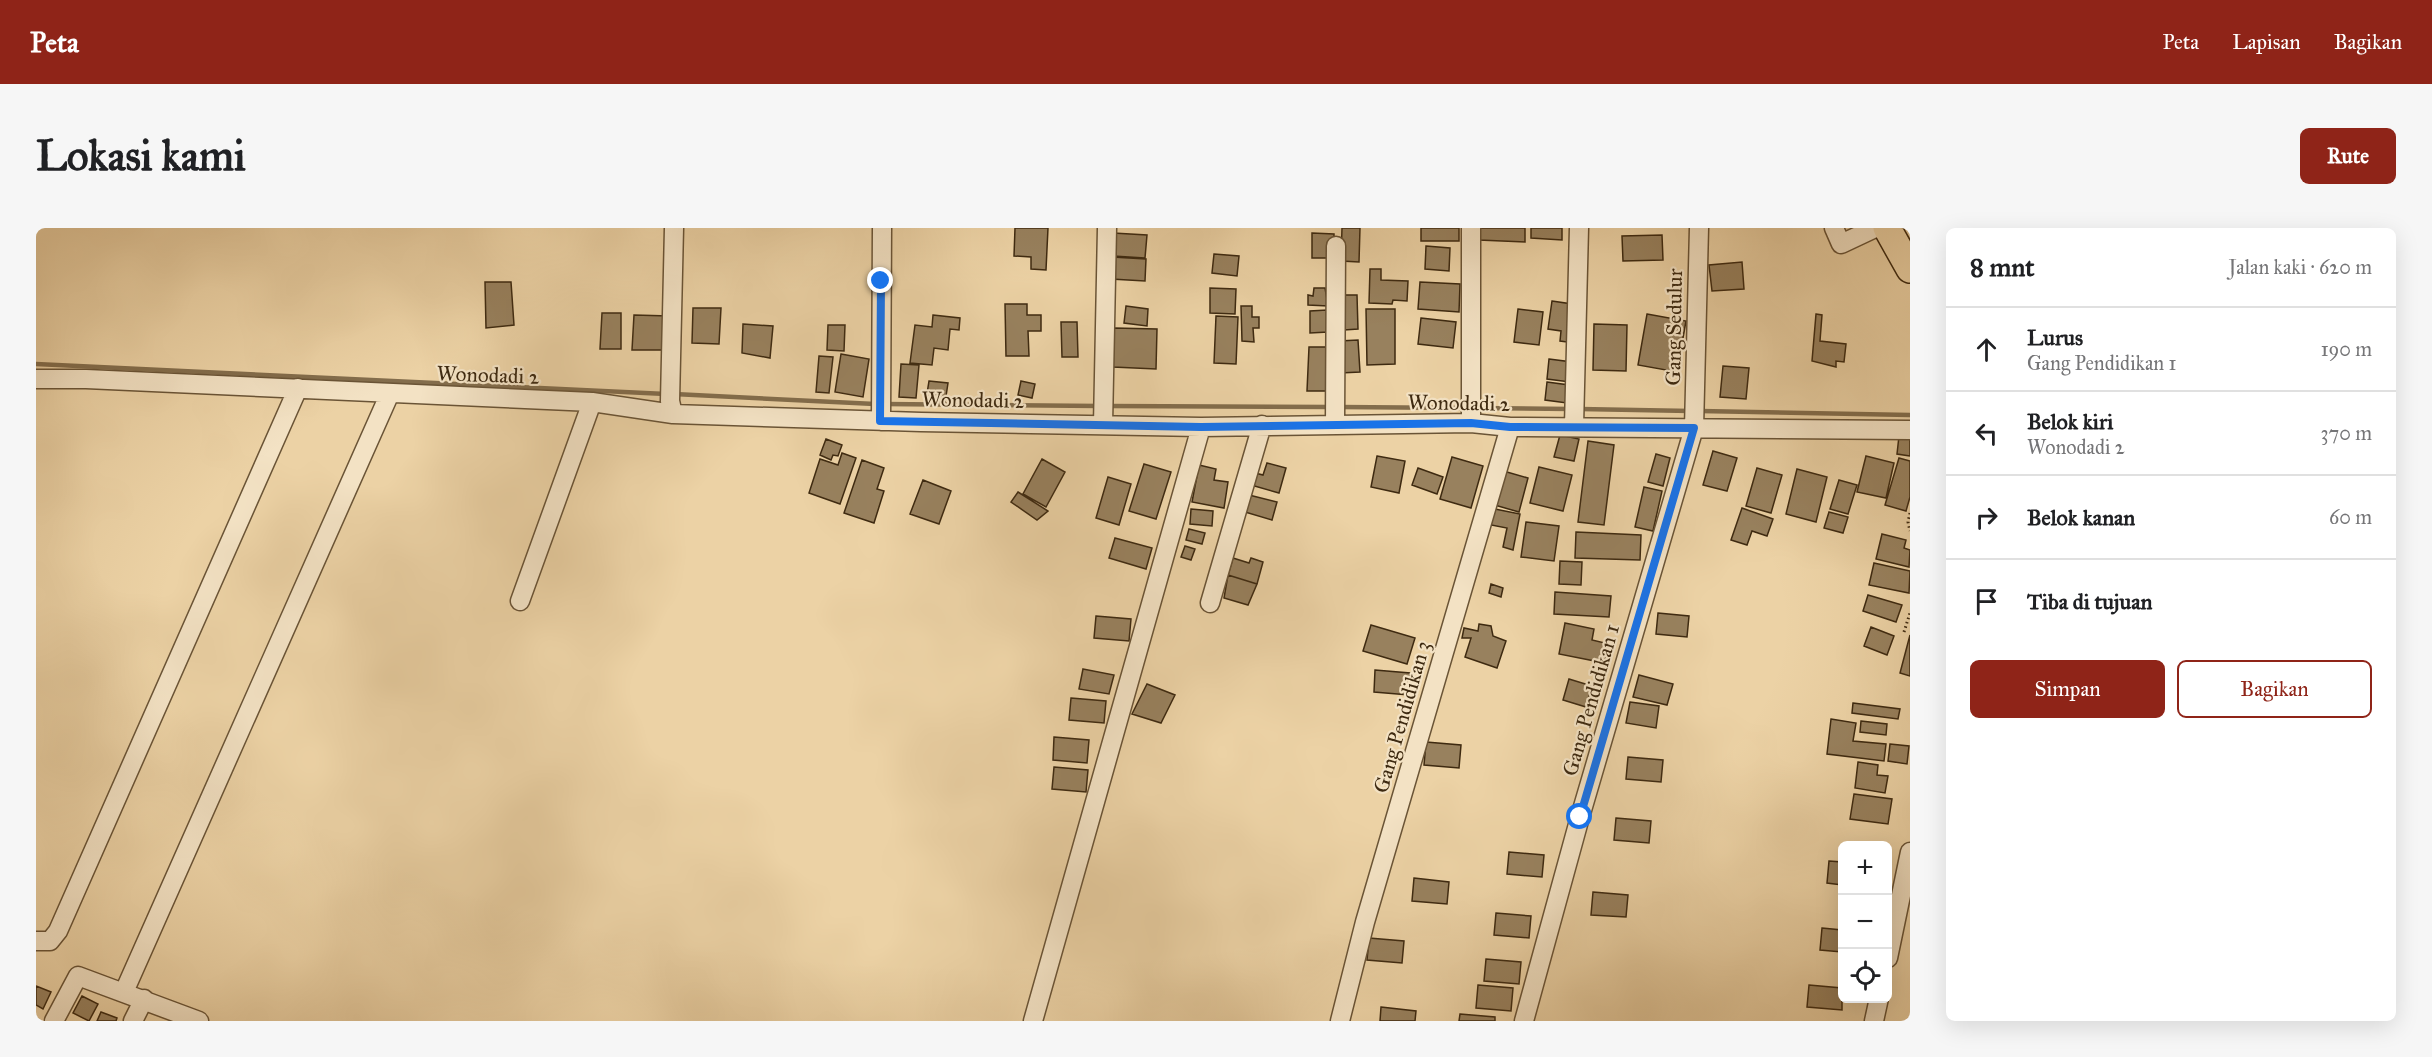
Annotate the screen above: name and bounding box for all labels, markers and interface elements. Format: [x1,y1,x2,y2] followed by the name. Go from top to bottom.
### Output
[30,25,79,60] text: Peta
[2163,29,2199,55] text: Peta
[2232,29,2301,55] text: Lapisan
[2334,29,2402,55] text: Bagikan
[2300,128,2396,184] button: Rute
[36,130,246,182] text: Lokasi kami
[1970,251,2034,283] text: 8 mnt
[2229,255,2372,279] text: Jalan kaki · 620 m
[867,267,893,293] route end
[1660,268,1688,386] street label: Gang Sedulur
[2027,324,2083,351] text: Lurus
[1970,333,2003,366] icon: ahead
[2321,337,2372,361] text: 190 m
[2027,351,2176,375] text: Gang Pendidikan 1
[436,360,540,390] street label: Wonodadi 2
[922,386,1025,414] street label: Wonodadi 2
[1408,389,1511,417] street label: Wonodadi 2
[2027,408,2113,435] text: Belok kiri
[1970,417,2003,450] icon: left
[2321,421,2372,445] text: 370 m
[2027,435,2125,459] text: Wonodadi 2
[1970,501,2003,534] icon: right
[2027,504,2135,531] text: Belok kanan
[2329,505,2372,529] text: 60 m
[1970,585,2003,618] icon: arrive
[2027,588,2152,615] text: Tiba di tujuan
[1557,621,1625,779] street label: Gang Pendidikan 1
[1368,638,1436,796] street label: Gang Pendidikan 3
[1970,660,2165,718] button: Simpan
[2177,660,2372,718] button: Bagikan
[1566,803,1592,829] route start
[1838,841,1892,1003] map controls
[1838,841,1892,895] button: +
[1838,895,1892,949] button: −
[1838,949,1892,1003] button: locate

